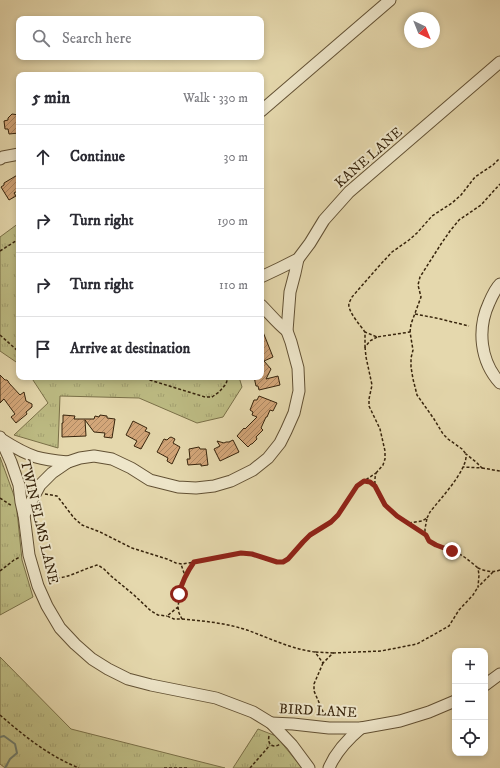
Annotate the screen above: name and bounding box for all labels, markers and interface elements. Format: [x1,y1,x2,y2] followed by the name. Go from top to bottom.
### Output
[404,12,440,48] north arrow
[16,16,264,60] search box
[30,27,52,49] icon: search
[62,29,131,48] text: Search here
[32,87,70,109] text: 5 min
[183,90,248,106] text: Walk · 330 m
[331,123,406,192] street label: KANE LANE
[32,146,54,168] icon: ahead
[70,147,125,166] text: Continue
[224,149,248,165] text: 30 m
[32,210,54,232] icon: right
[70,211,133,230] text: Turn right
[217,213,248,229] text: 190 m
[32,274,54,296] icon: right
[70,275,133,294] text: Turn right
[219,277,248,293] text: 110 m
[32,338,54,360] icon: arrive
[70,339,190,358] text: Arrive at destination
[16,458,62,586] street label: TWIN ELMS LANE
[443,542,461,560] route end
[170,585,188,603] route start
[452,648,488,756] map controls
[452,648,488,684] button: +
[452,684,488,720] button: −
[279,700,357,722] street label: BIRD LANE
[452,720,488,756] button: locate

